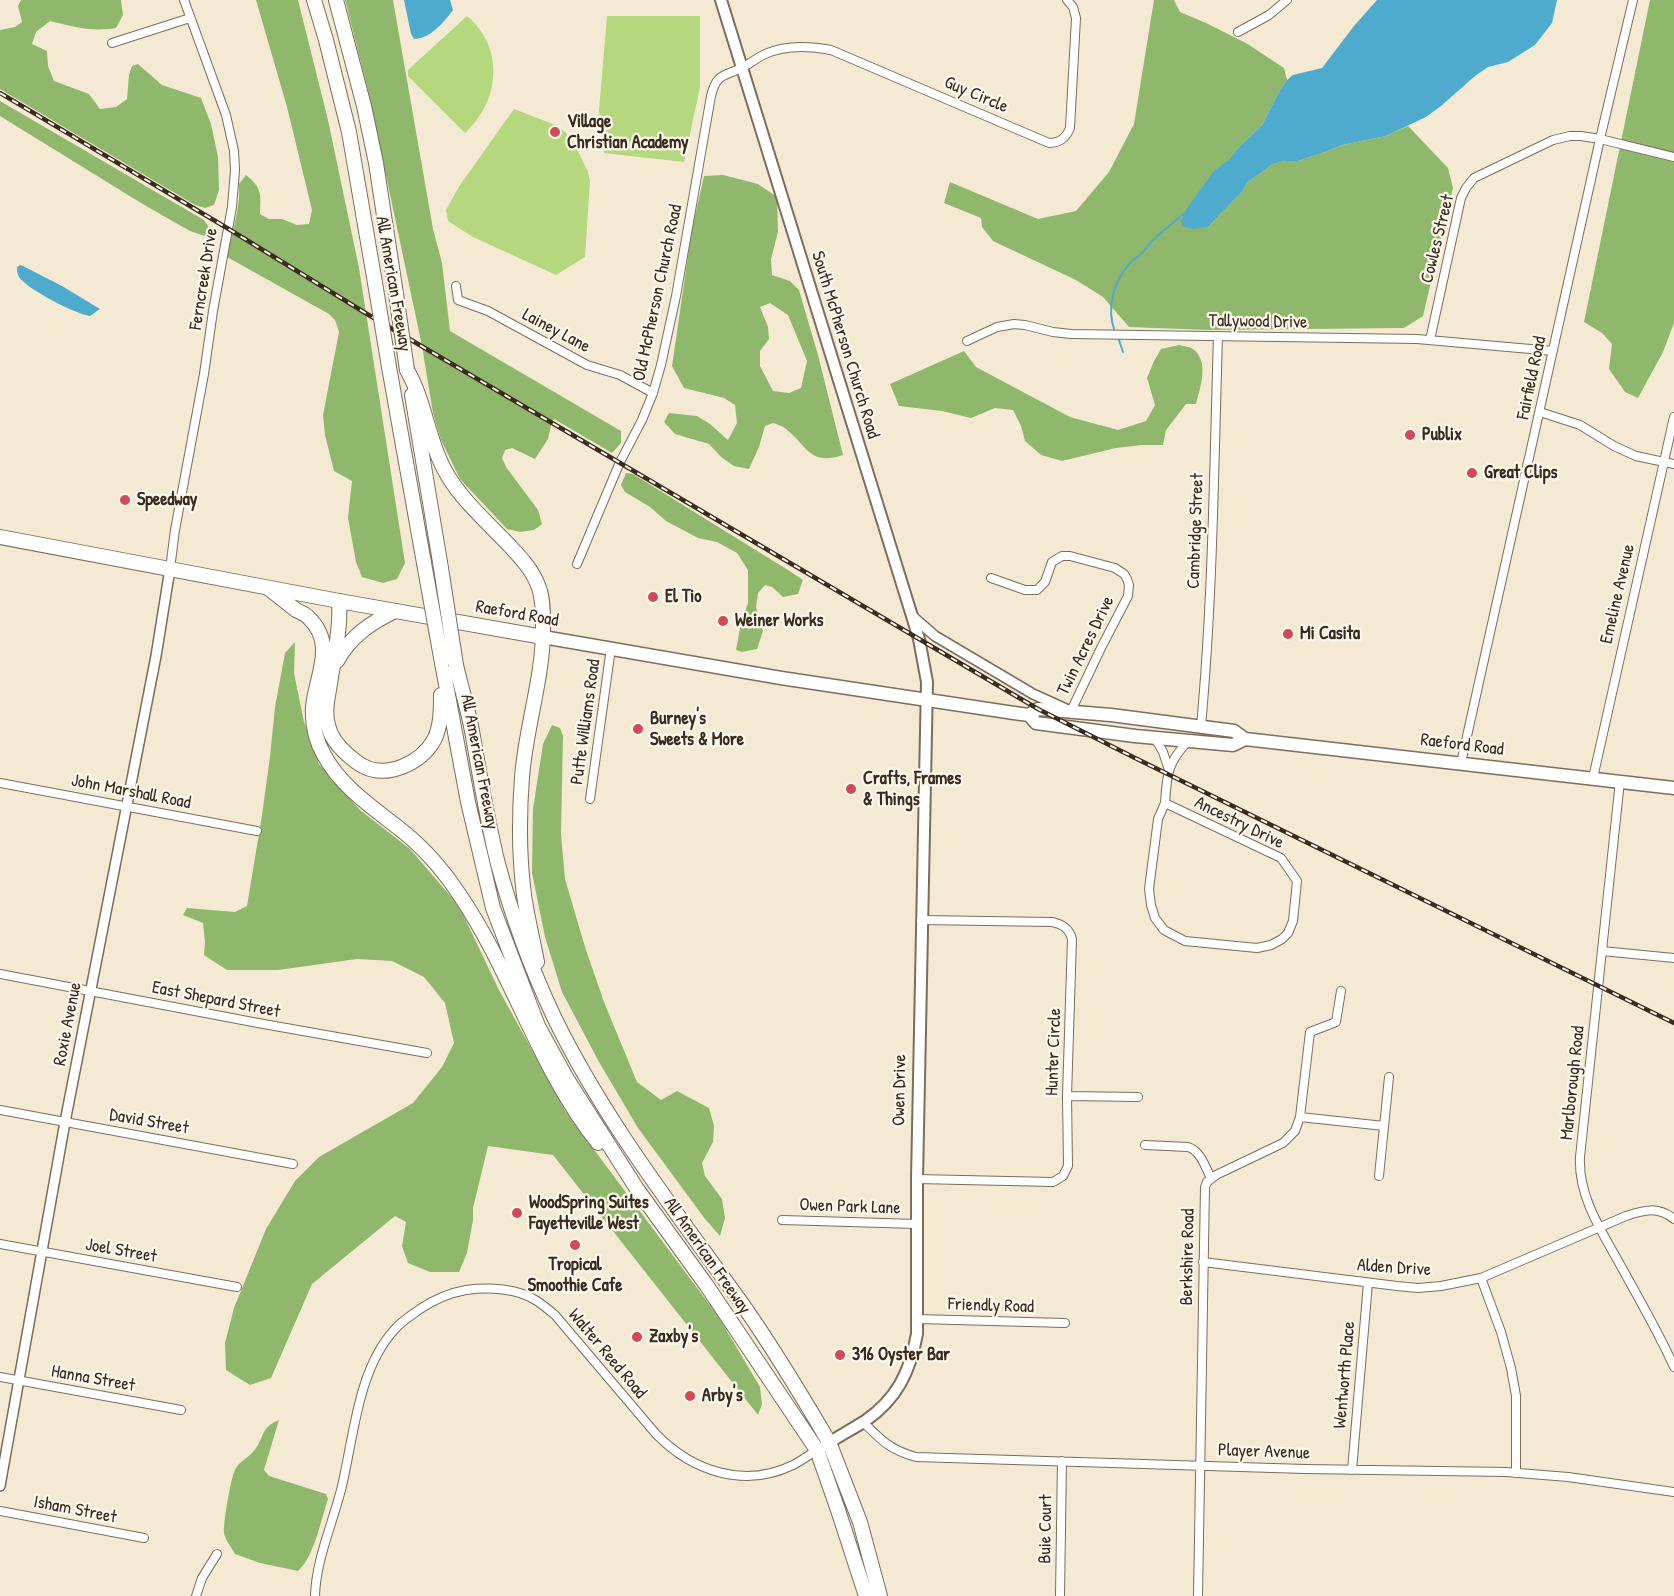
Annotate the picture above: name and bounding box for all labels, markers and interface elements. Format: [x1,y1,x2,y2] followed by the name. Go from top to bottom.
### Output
[941,72,1011,118] street label: Guy Circle
[567,111,689,154] place label: Village Christian Academy
[548,125,562,139] marker: Village Christian Academy
[1417,193,1459,285] street label: Cowles Street
[629,203,687,383] street label: Old McPherson Church Road
[370,215,416,353] street label: All American Freeway
[185,227,223,331] street label: Ferncreek Drive
[806,249,884,441] street label: South McPherson Church Road
[518,304,594,358] street label: Lainey Lane
[1208,310,1308,334] street label: Tallywood Drive
[1513,334,1551,422] street label: Fairfield Road
[1422,424,1462,446] place label: Publix
[1403,428,1417,442] marker: Publix
[1484,462,1557,484] place label: Great Clips
[1465,466,1479,480] marker: Great Clips
[1183,473,1209,589] street label: Cambridge Street
[137,489,197,511] place label: Speedway
[118,493,132,507] marker: Speedway
[1596,542,1640,646] street label: Emeline Avenue
[665,586,702,608] place label: El Tio
[646,590,660,604] marker: El Tio
[1053,593,1119,699] street label: Twin Acres Drive
[474,596,560,632] street label: Raeford Road
[735,610,823,632] place label: Weiner Works
[716,614,730,628] marker: Weiner Works
[1300,623,1360,645] place label: Mi Casita
[1281,627,1295,641] marker: Mi Casita
[567,658,605,786] street label: Putte Williams Road
[455,693,503,831] street label: All American Freeway
[650,708,744,750] place label: Burney's Sweets & More
[631,722,645,736] marker: Burney's Sweets & More
[1419,729,1505,761] street label: Raeford Road
[863,768,961,810] place label: Crafts, Frames & Things
[69,770,193,814] street label: John Marshall Road
[844,782,858,796] marker: Crafts, Frames & Things
[1191,792,1287,854] street label: Ancestry Drive
[150,977,282,1023] street label: East Shepard Street
[49,980,87,1068] street label: Roxie Avenue
[1042,1008,1066,1096] street label: Hunter Circle
[1556,1025,1590,1141] street label: Marlborough Road
[889,1054,911,1126] street label: Owen Drive
[108,1104,190,1140] street label: David Street
[529,1192,649,1234] place label: WoodSpring Suites Fayetteville West
[659,1194,755,1318] street label: All American Freeway
[799,1194,901,1220] street label: Owen Park Lane
[510,1206,524,1220] marker: WoodSpring Suites Fayetteville West
[1176,1208,1200,1306] street label: Berkshire Road
[84,1234,158,1268] street label: Joel Street
[568,1238,582,1252] marker: Tropical Smoothie Cafe
[528,1254,622,1296] place label: Tropical Smoothie Cafe
[1356,1255,1432,1281] street label: Alden Drive
[948,1294,1034,1318] street label: Friendly Road
[563,1305,651,1403] street label: Walter Reed Road
[1330,1320,1360,1430] street label: Wentworth Place
[649,1326,698,1348] place label: Zaxby's
[630,1330,644,1344] marker: Zaxby's
[852,1344,950,1366] place label: 316 Oyster Bar
[833,1348,847,1362] marker: 316 Oyster Bar
[49,1361,137,1397] street label: Hanna Street
[702,1385,743,1407] place label: Arby's
[683,1389,697,1403] marker: Arby's
[1218,1440,1310,1464] street label: Player Avenue
[32,1491,118,1529] street label: Isham Street
[1035,1494,1057,1564] street label: Buie Court

